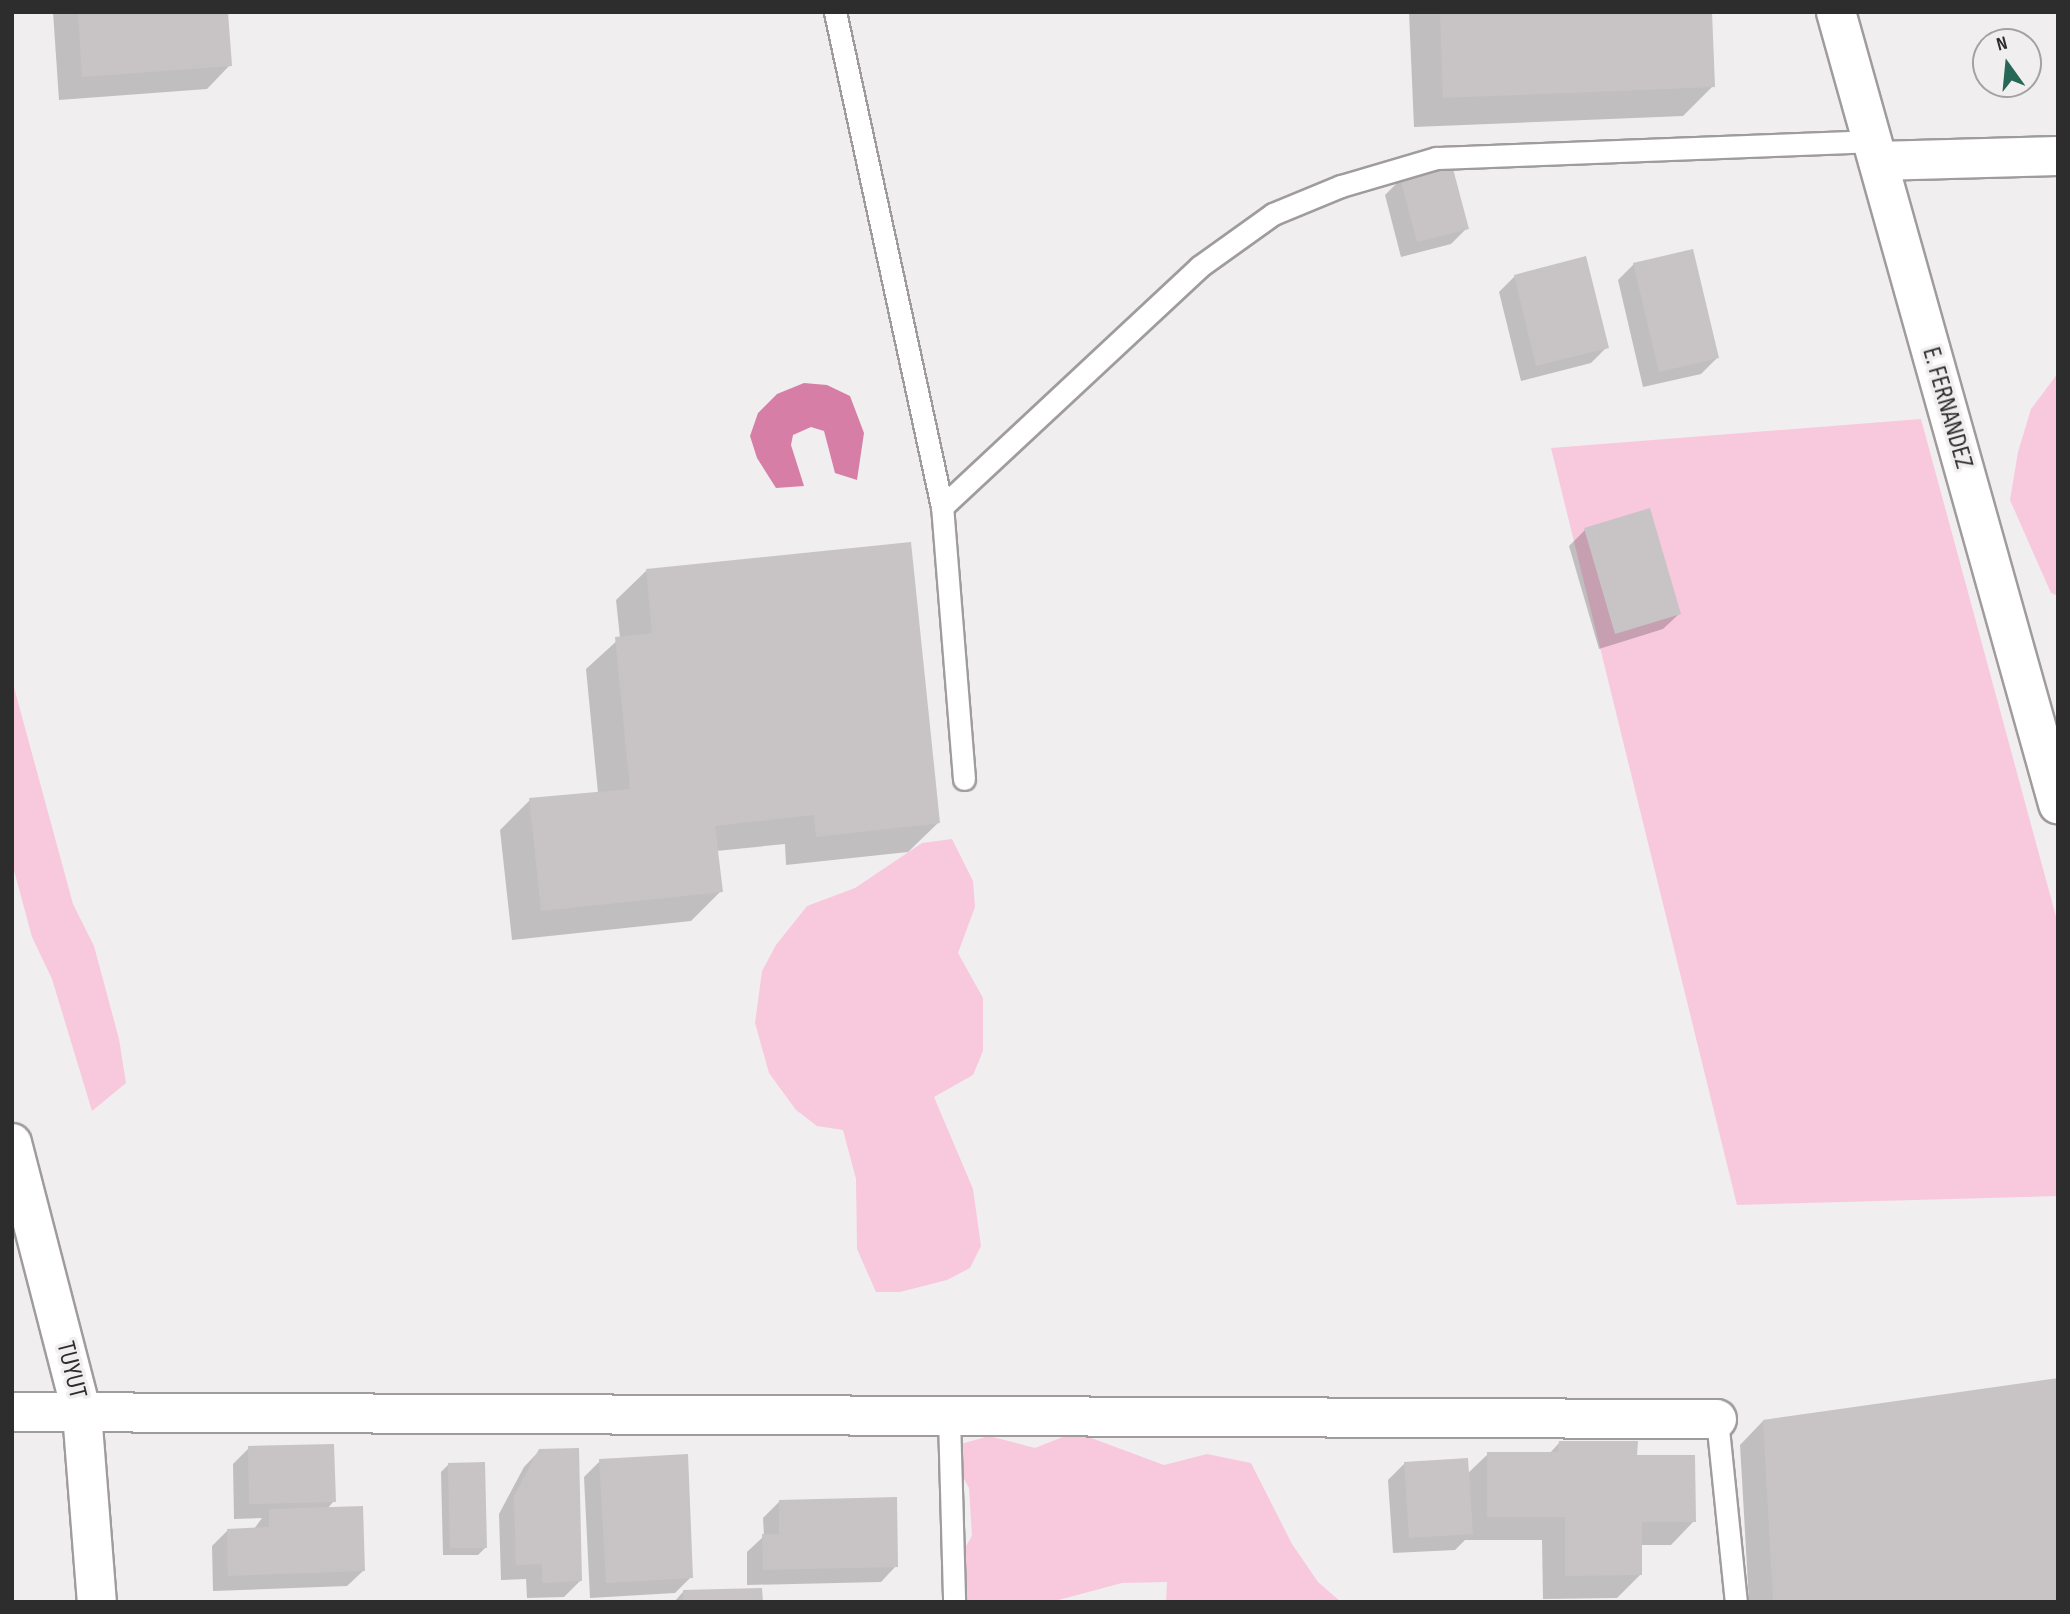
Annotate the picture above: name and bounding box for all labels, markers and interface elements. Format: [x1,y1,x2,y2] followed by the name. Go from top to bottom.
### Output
[1972,28,2042,98] north arrow
[1994,32,2010,57] text: N
[1915,344,1979,472] street label: E. FERNANDEZ
[49,1338,93,1402] street label: TUYUT

